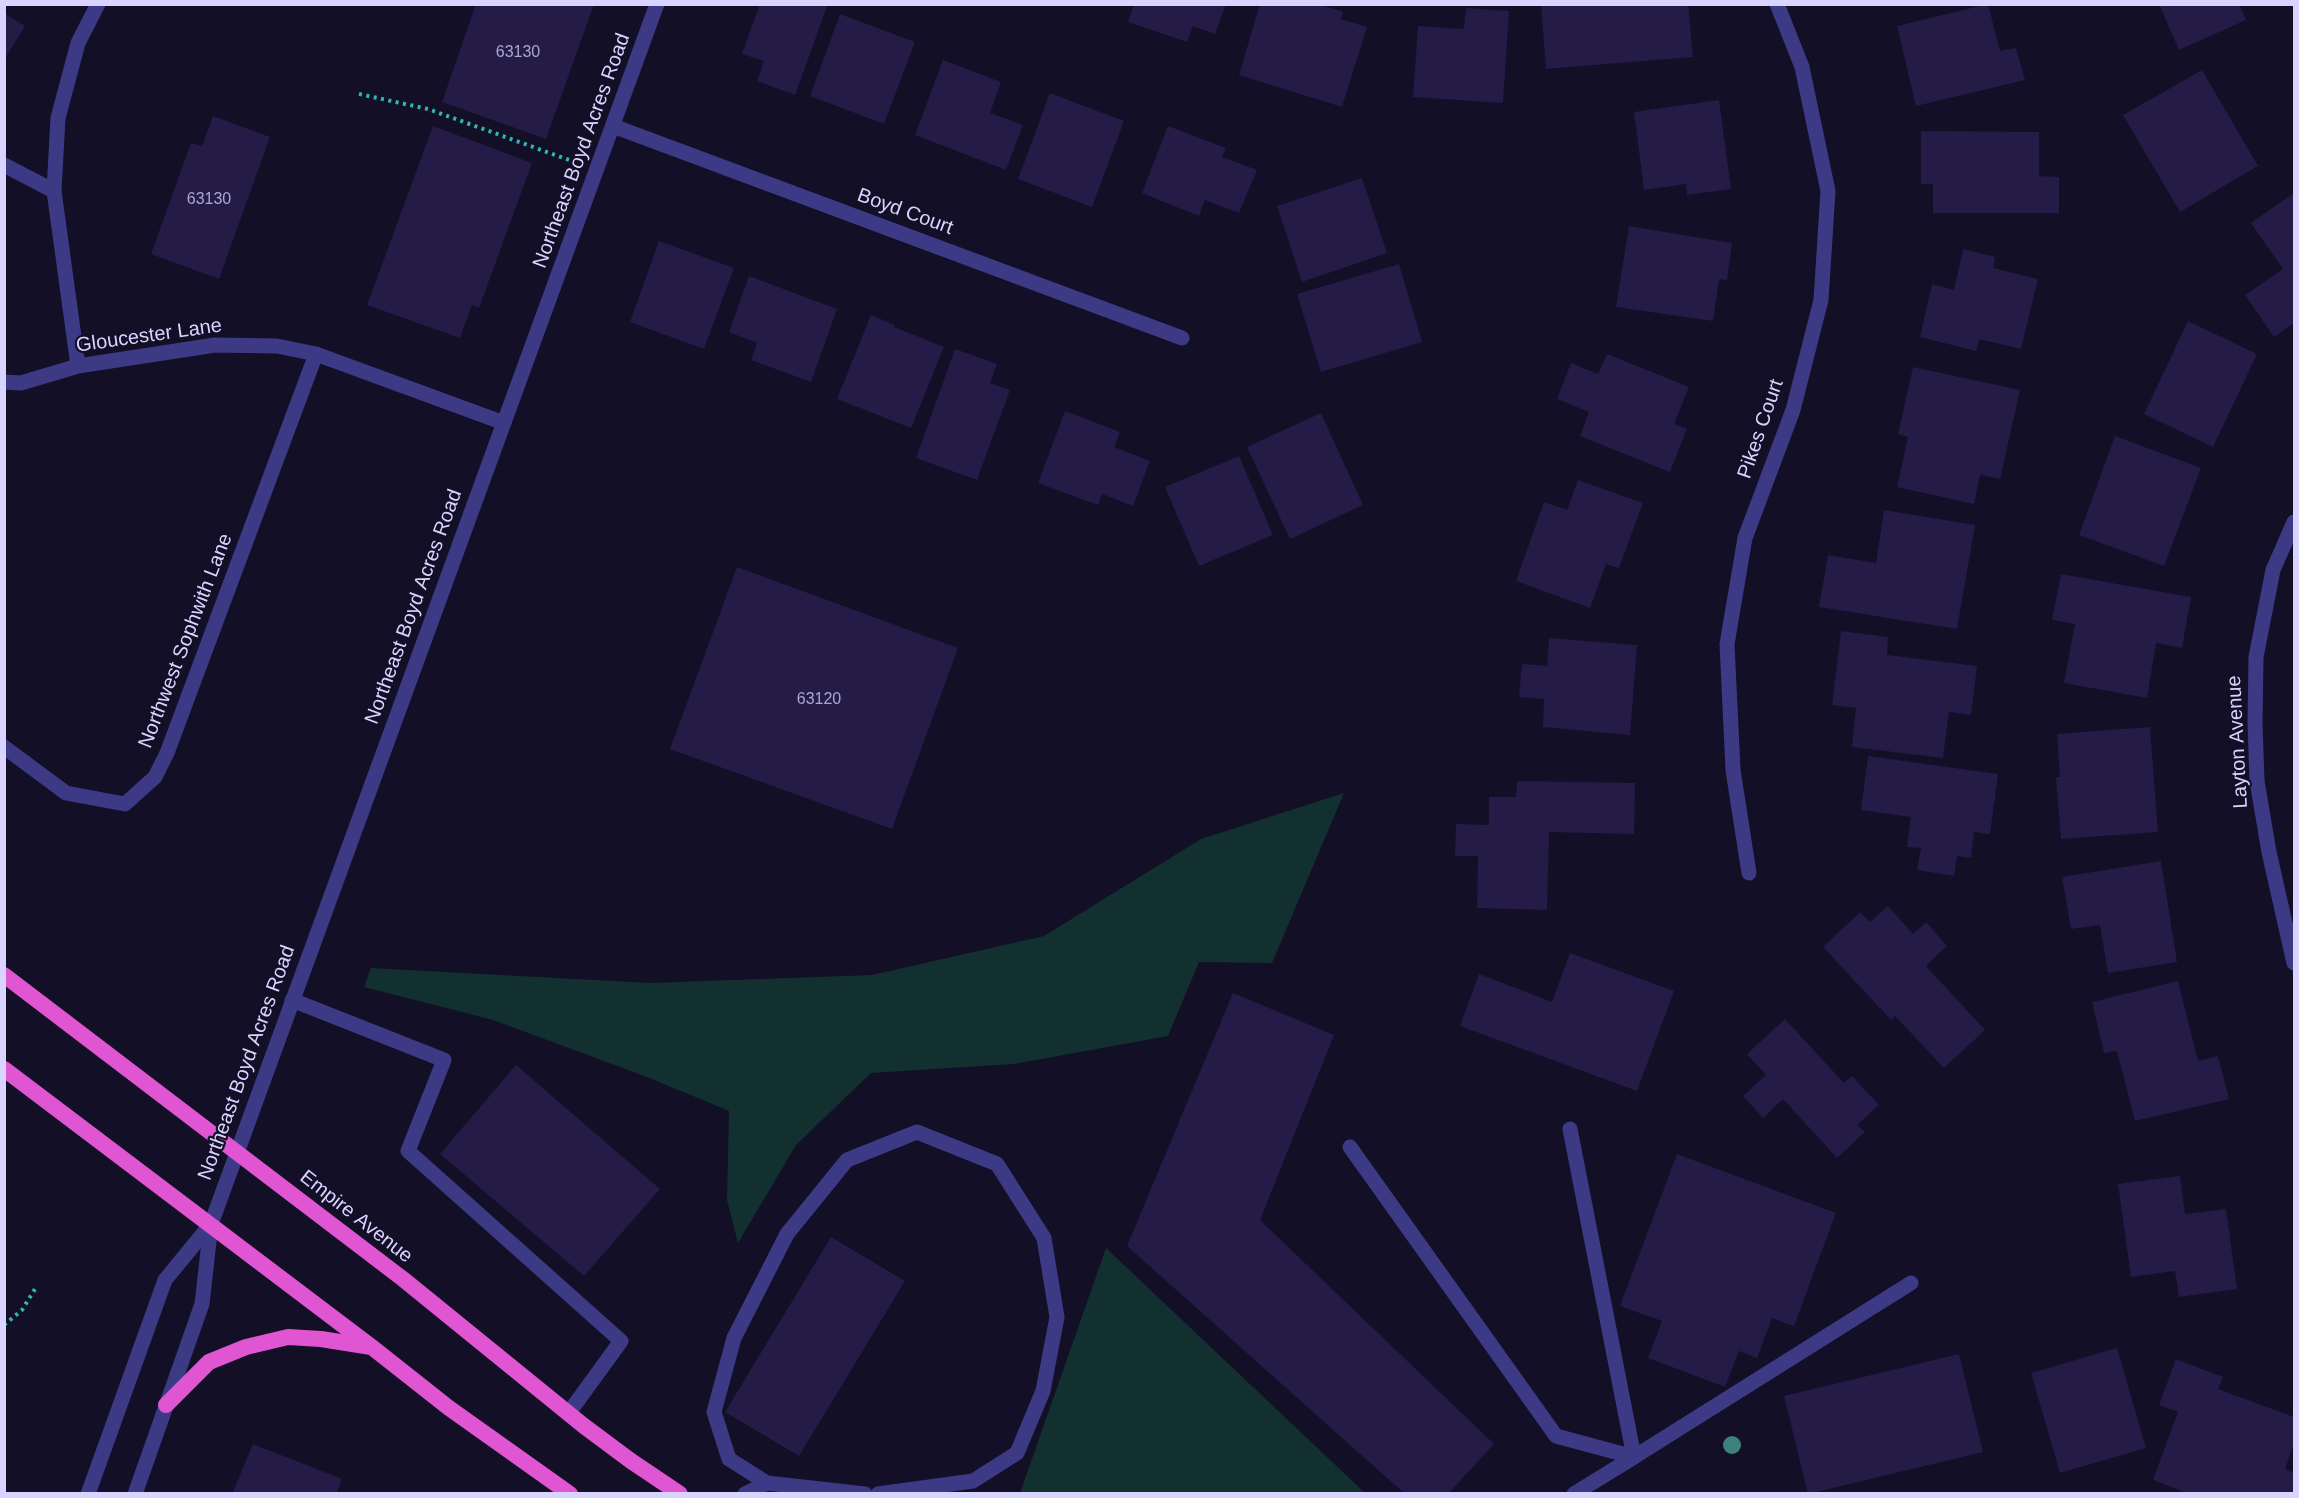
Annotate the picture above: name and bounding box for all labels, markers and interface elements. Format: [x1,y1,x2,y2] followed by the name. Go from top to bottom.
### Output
[528,30,636,272] street label: Northeast Boyd Acres Road
[496,43,540,63] house number: 63130
[854,184,956,240] street label: Boyd Court
[187,190,231,210] house number: 63130
[75,314,223,358] street label: Gloucester Lane
[1733,376,1789,482] street label: Pikes Court
[360,486,468,728] street label: Northeast Boyd Acres Road
[134,530,238,752] street label: Northwest Sophwith Lane
[2223,675,2253,809] street label: Layton Avenue
[797,690,841,710] house number: 63120
[193,942,301,1184] street label: Northeast Boyd Acres Road
[295,1166,417,1268] street label: Empire Avenue

